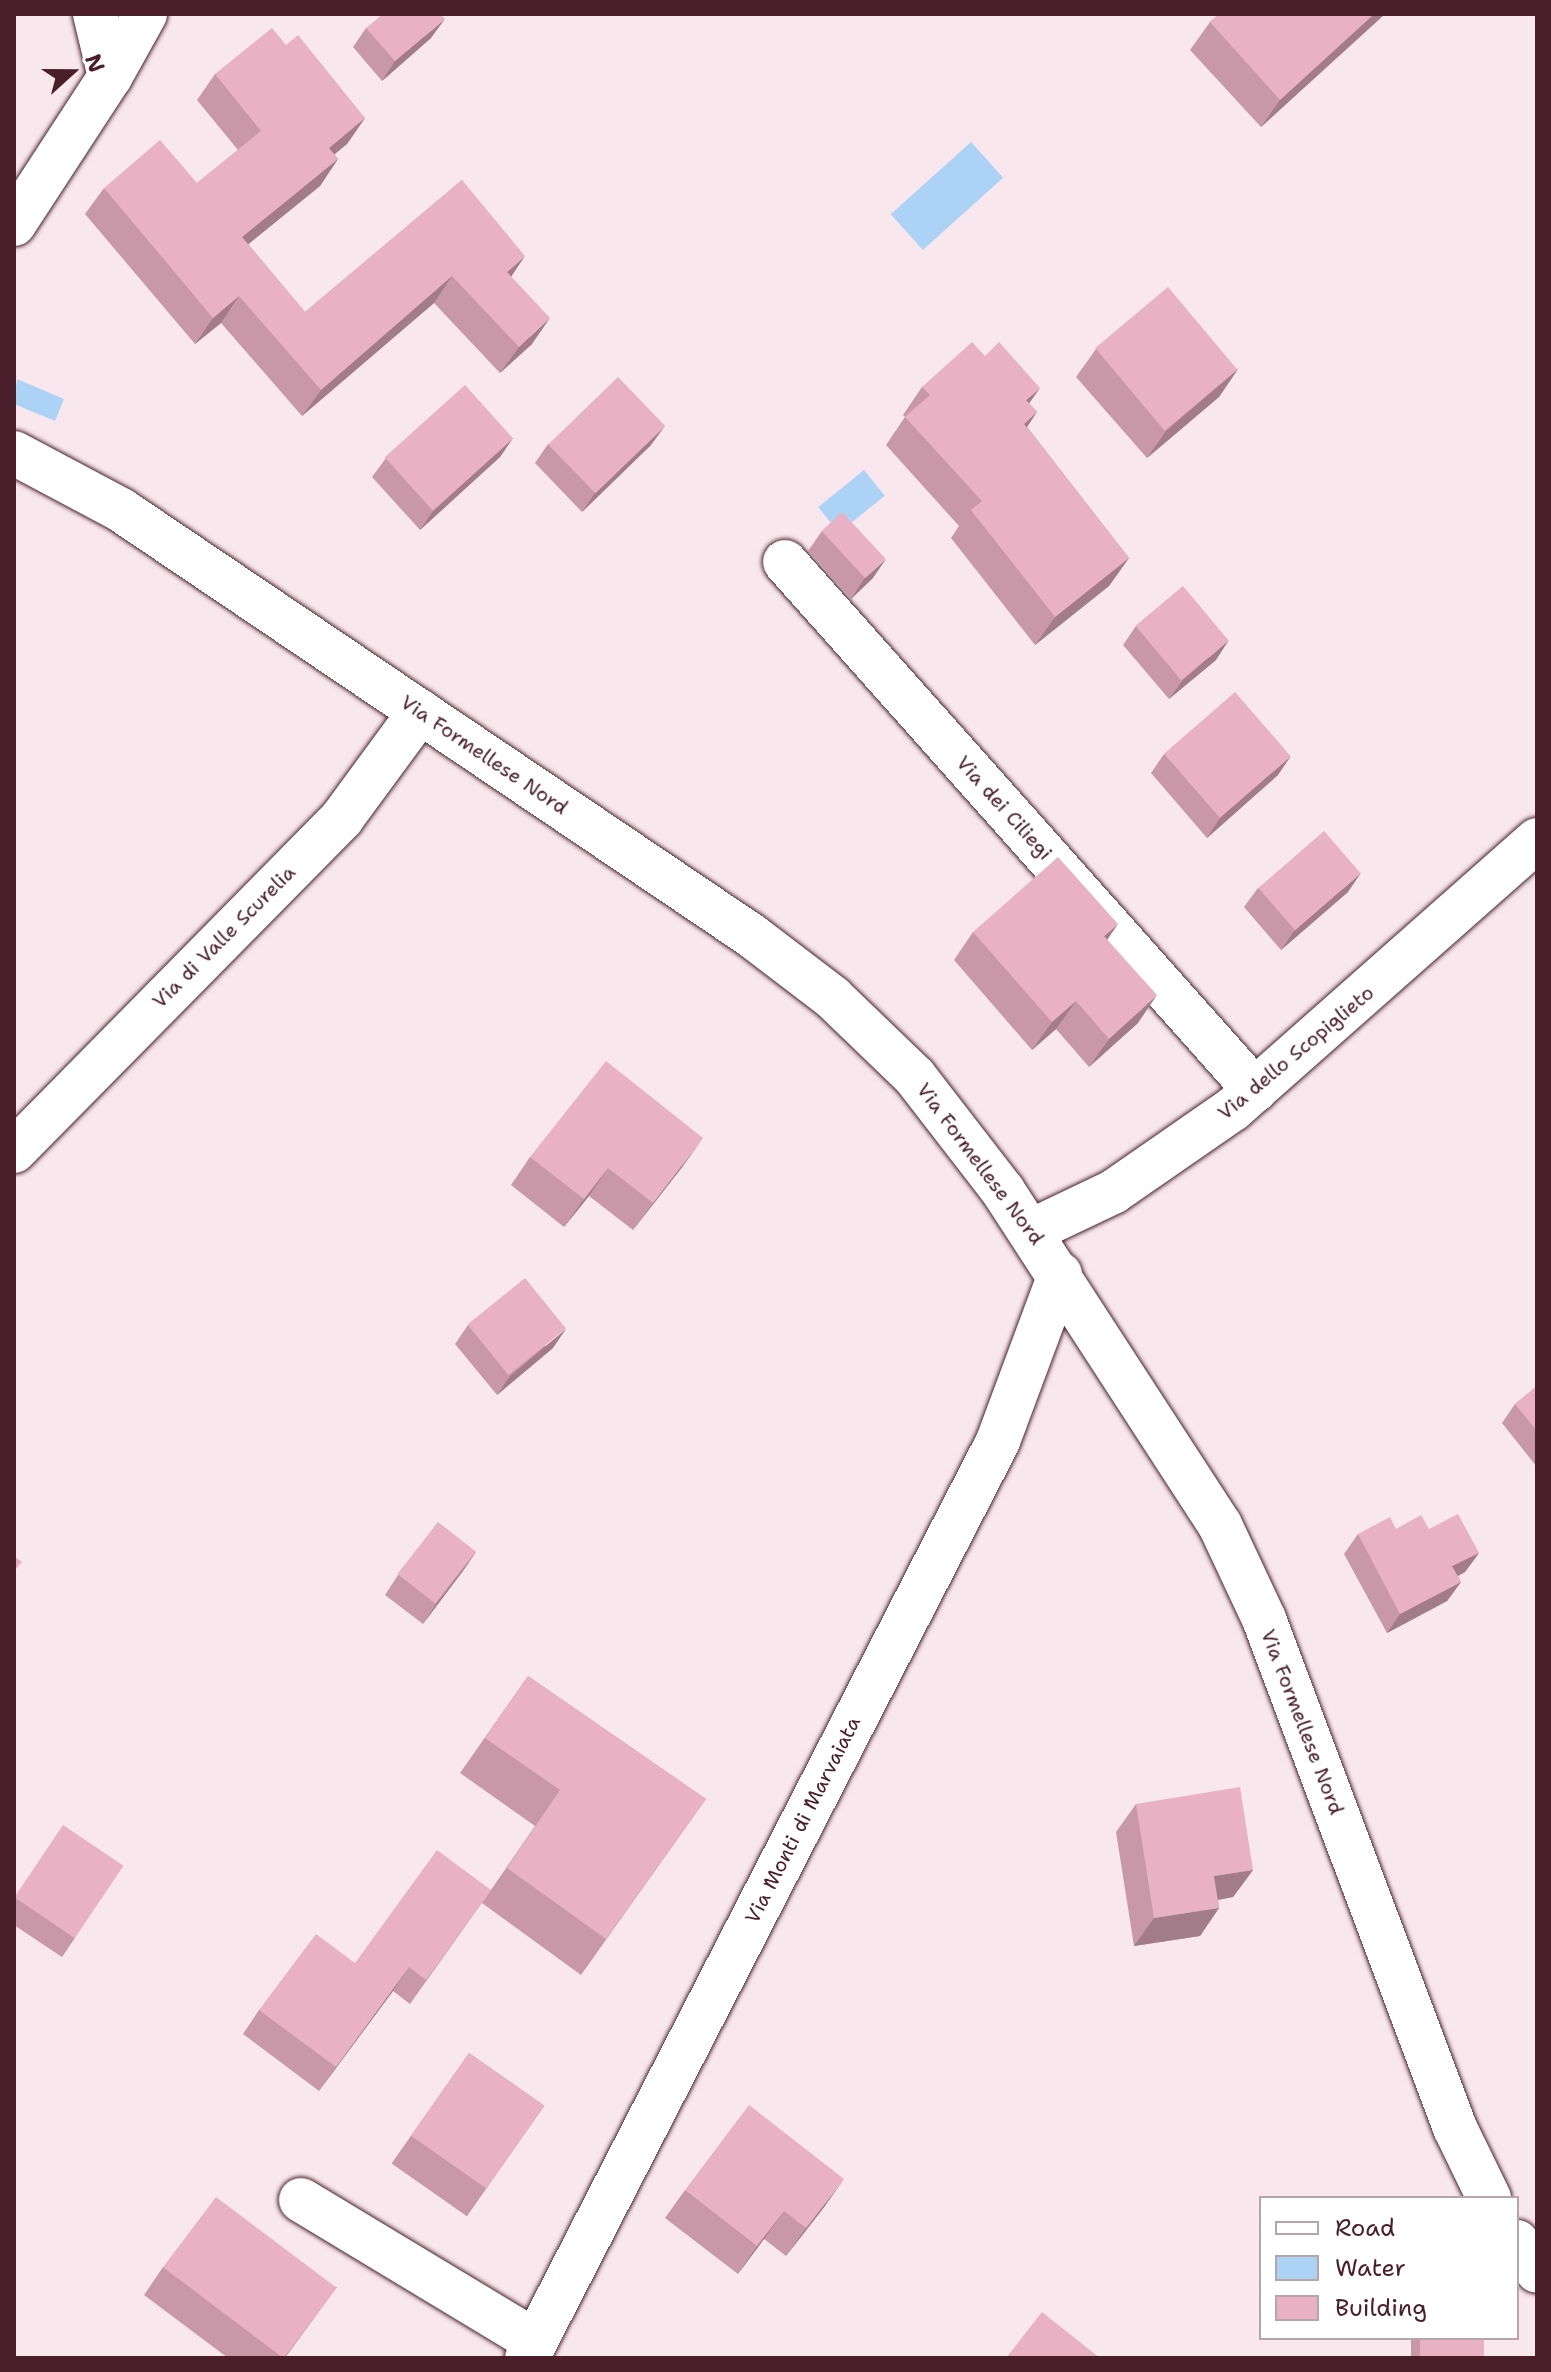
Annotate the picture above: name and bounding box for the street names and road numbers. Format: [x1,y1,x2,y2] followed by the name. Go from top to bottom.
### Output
[396,690,572,820] street label: Via Formellese Nord
[951,751,1057,865] street label: Via dei Ciliegi
[148,861,300,1013] street label: Via di Valle Scurelia
[1213,981,1379,1125] street label: Via dello Scopiglieto
[911,1078,1049,1250] street label: Via Formellese Nord
[1256,1626,1348,1818] street label: Via Formellese Nord
[740,1713,866,1927] street label: Via Monti di Marvaiata

